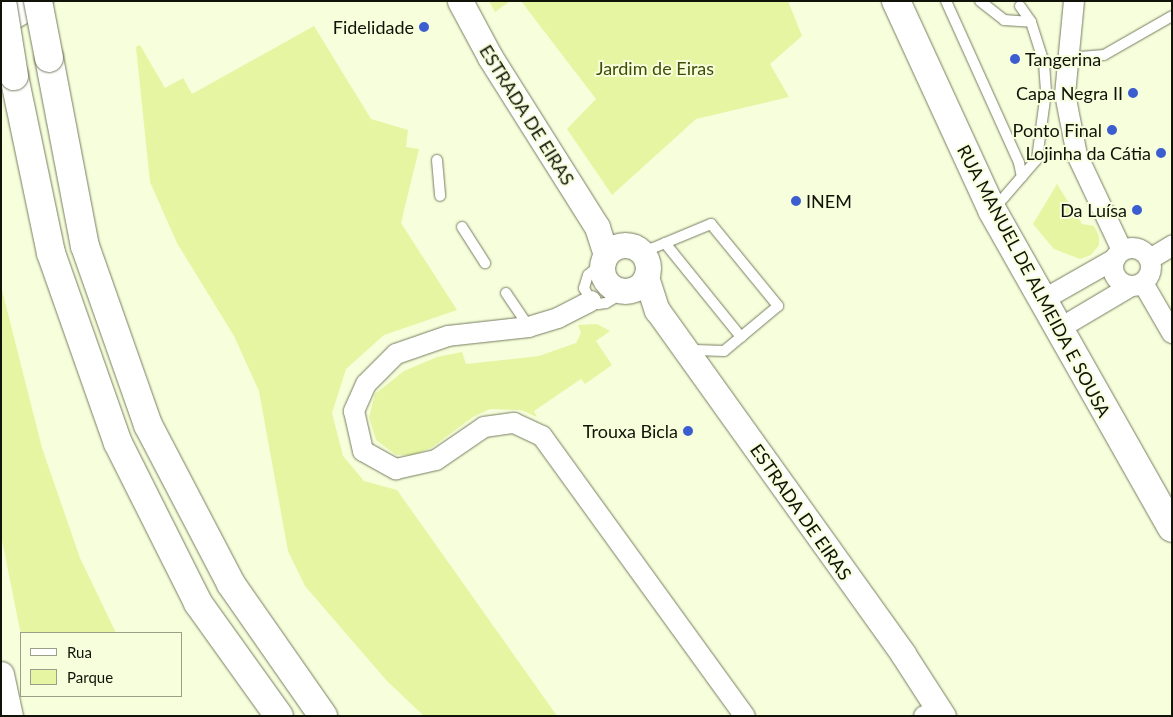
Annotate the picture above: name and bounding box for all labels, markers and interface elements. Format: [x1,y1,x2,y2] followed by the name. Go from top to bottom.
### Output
[333,16,414,38] place label: Fidelidade
[418,21,430,33] marker: Fidelidade
[475,41,579,189] street label: ESTRADA DE EIRAS
[1025,48,1101,70] place label: Tangerina
[1009,53,1021,65] marker: Tangerina
[596,57,714,79] park label: Jardim de Eiras
[1016,82,1123,104] place label: Capa Negra II
[1127,87,1139,99] marker: Capa Negra II
[1013,119,1102,141] place label: Ponto Final
[1106,124,1118,136] marker: Ponto Final
[952,140,1116,422] street label: RUA MANUEL DE ALMEIDA E SOUSA
[1025,142,1151,164] place label: Lojinha da Cátia
[1155,147,1167,159] marker: Lojinha da Cátia
[806,190,852,212] place label: INEM
[790,195,802,207] marker: INEM
[1060,199,1127,221] place label: Da Luísa
[1131,204,1143,216] marker: Da Luísa
[583,420,678,442] place label: Trouxa Bicla
[682,425,694,437] marker: Trouxa Bicla
[746,440,856,584] street label: ESTRADA DE EIRAS
[20,632,182,697] legend
[67,643,92,661] text: Rua
[67,668,113,686] text: Parque

